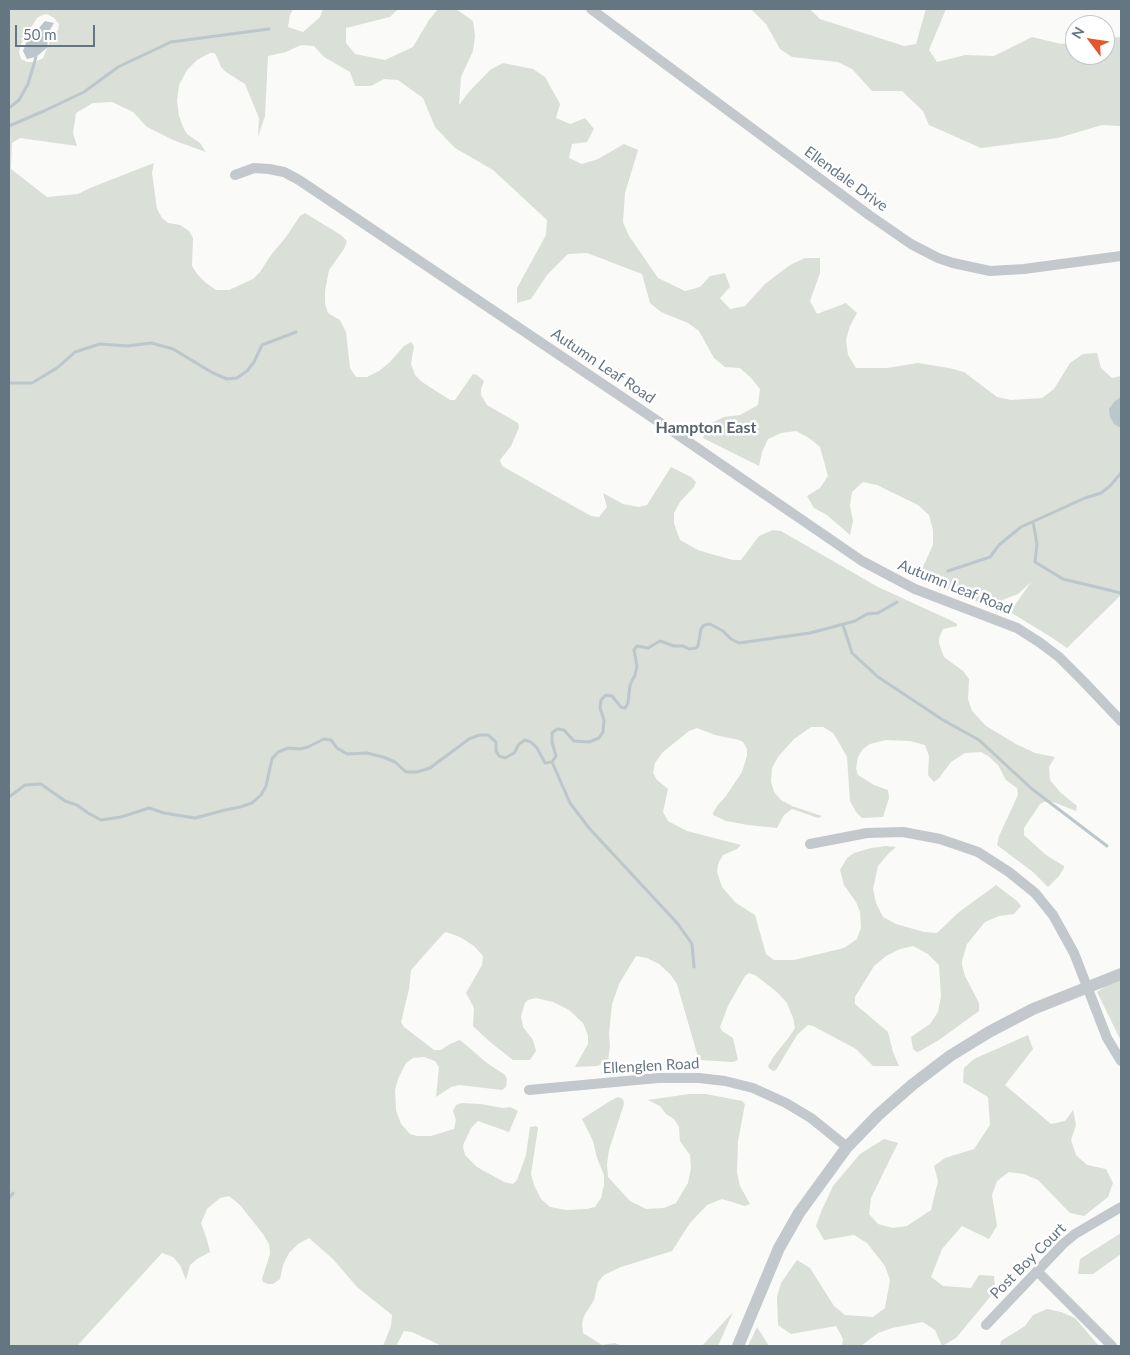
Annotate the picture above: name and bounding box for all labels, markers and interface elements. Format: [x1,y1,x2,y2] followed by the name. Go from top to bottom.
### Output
[18,15,98,47] scale bar
[1065,15,1115,65] north arrow
[1068,24,1088,42] text: N
[23,25,57,43] text: 50 m
[801,143,891,215] street label: Ellendale Drive
[548,325,658,407] street label: Autumn Leaf Road
[656,418,756,438] district label: Hampton East
[895,556,1015,618] street label: Autumn Leaf Road
[602,1054,700,1078] street label: Ellenglen Road
[986,1219,1070,1303] street label: Post Boy Court

